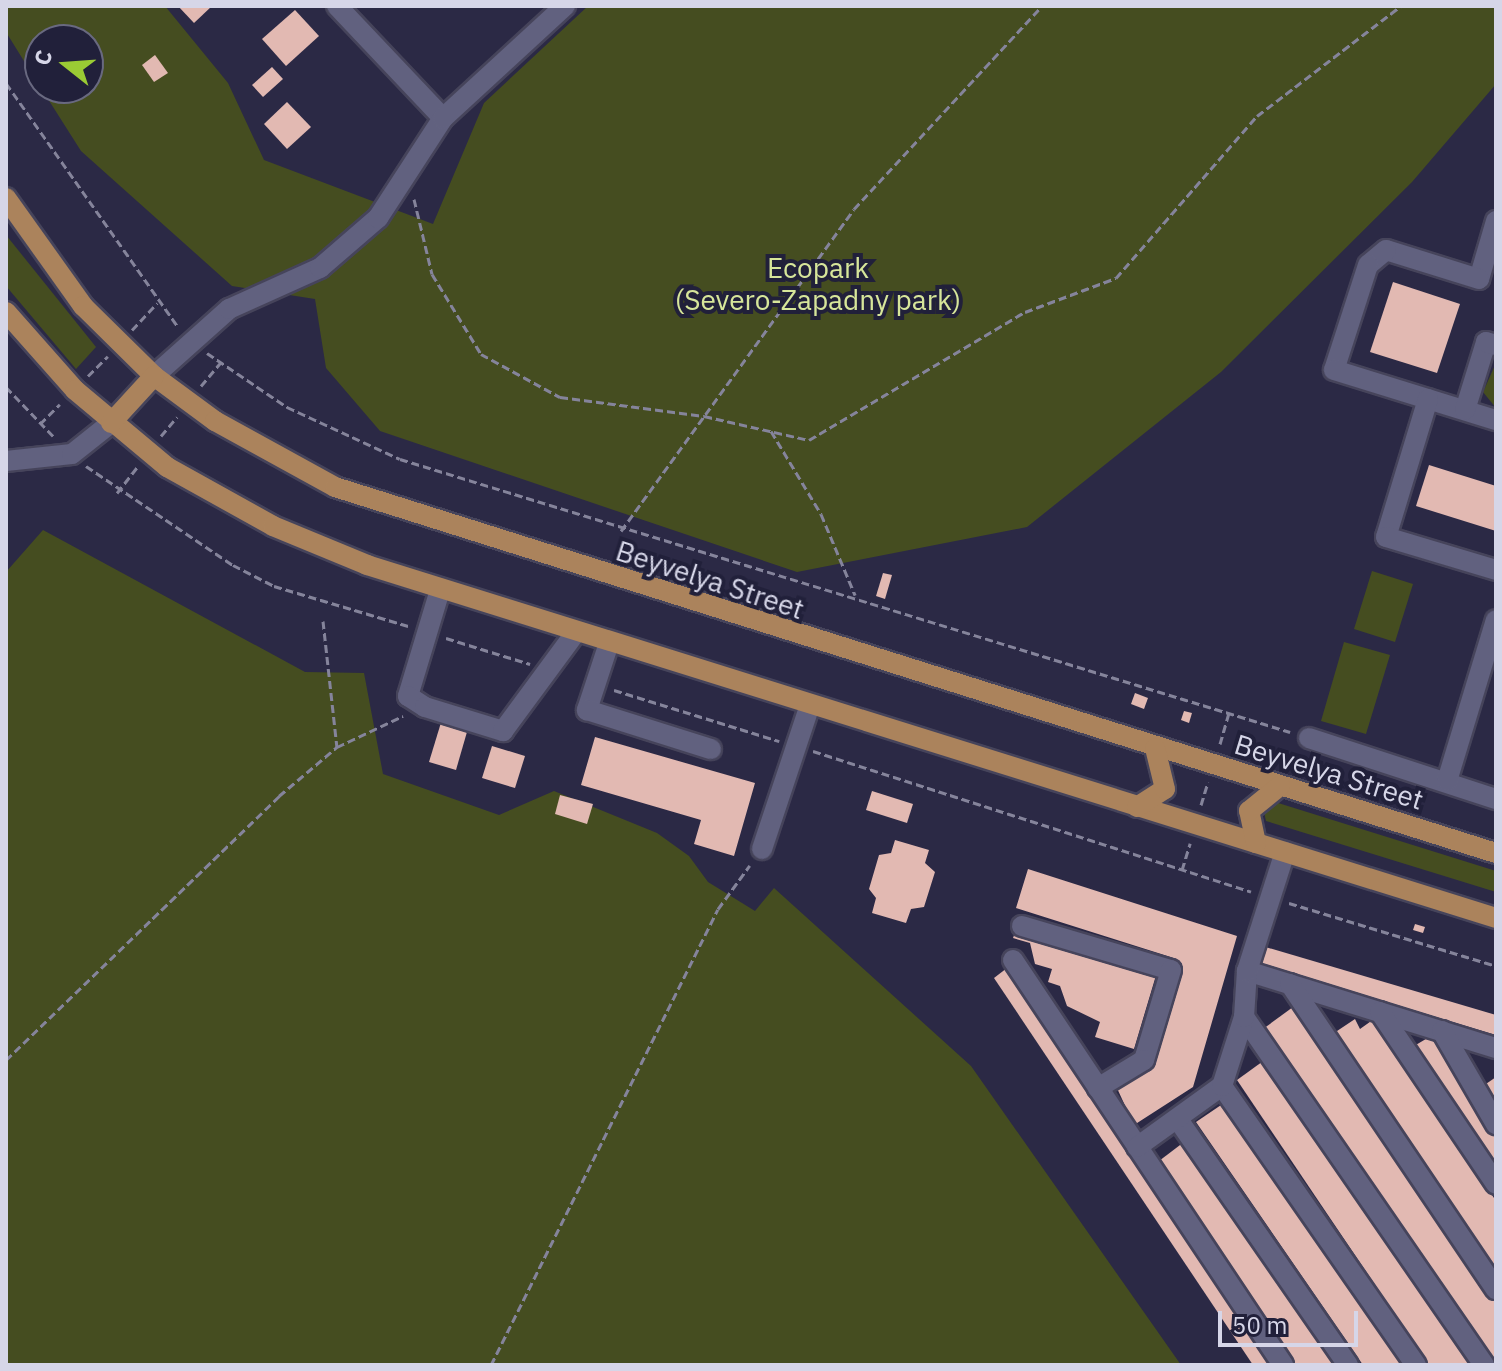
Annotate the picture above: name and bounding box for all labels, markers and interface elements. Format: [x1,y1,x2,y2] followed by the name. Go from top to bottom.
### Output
[24,24,104,104] north arrow
[27,46,58,69] text: С
[675,251,961,317] park label: Ecopark (Severo-Zapadny park)
[612,534,808,626] street label: Beyvelya Street
[1231,727,1427,817] street label: Beyvelya Street
[1222,1295,1362,1345] scale bar
[1232,1309,1287,1341] text: 50 m

